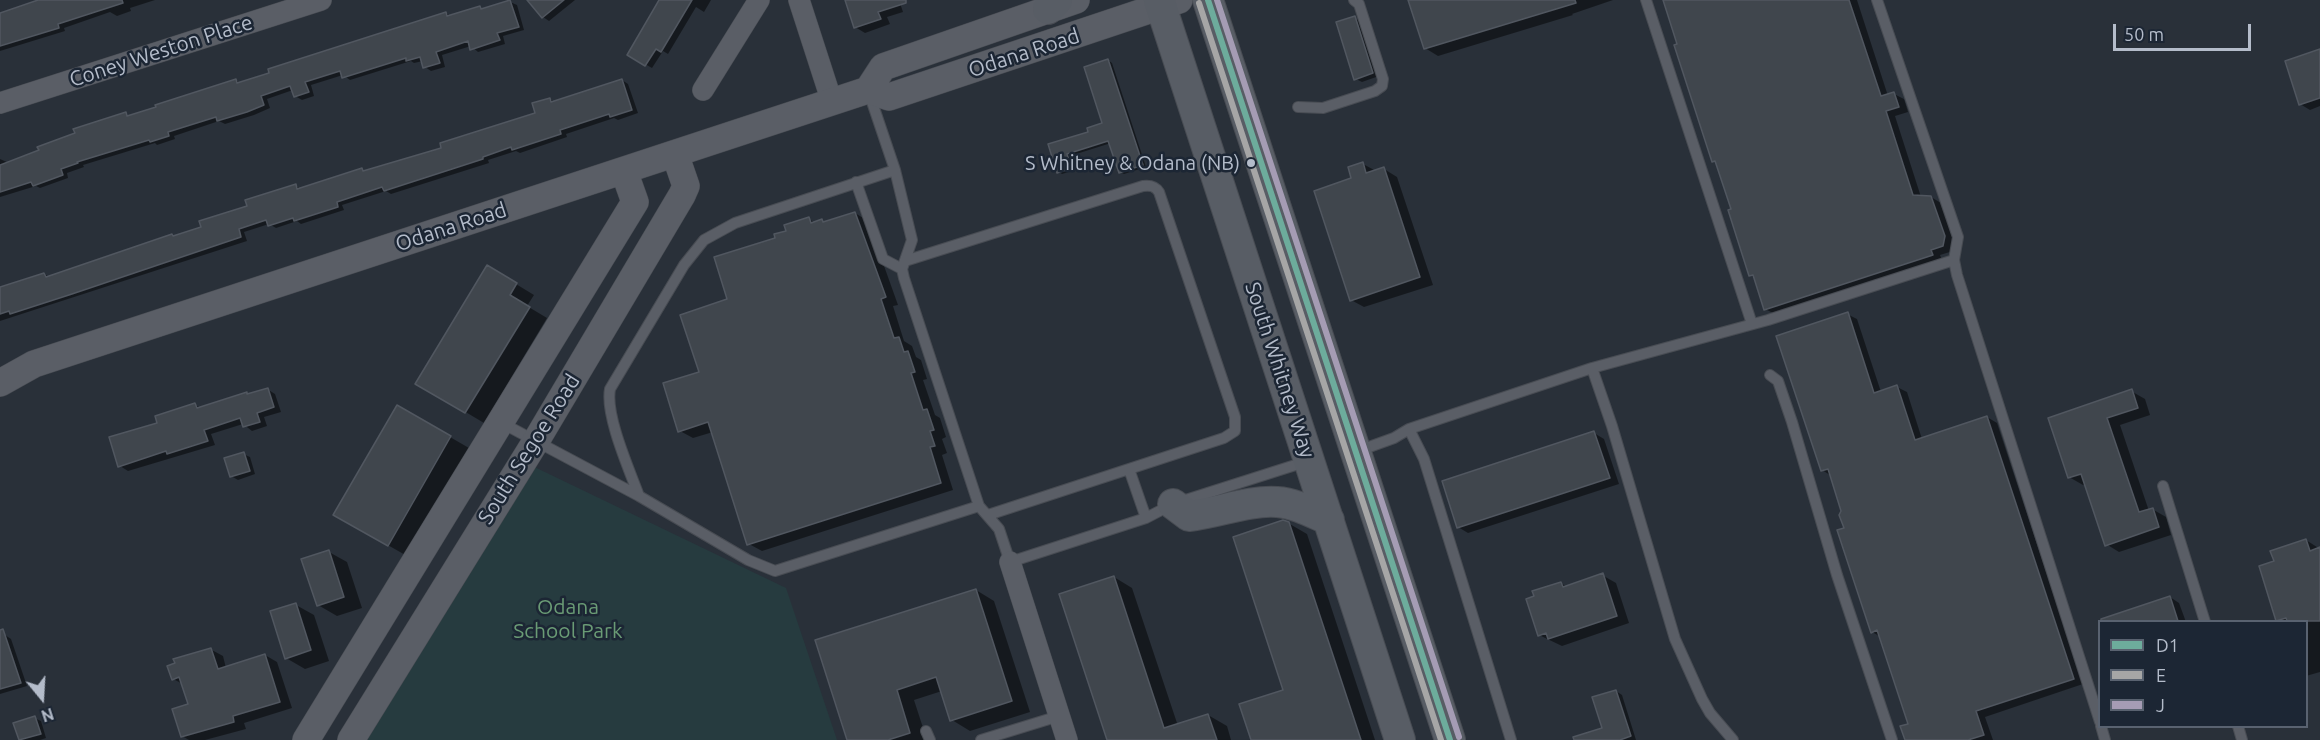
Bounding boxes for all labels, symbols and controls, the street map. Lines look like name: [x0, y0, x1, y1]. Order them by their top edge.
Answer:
street label: Coney Weston Place: [66, 10, 256, 92]
scale bar: [2116, 12, 2254, 50]
street label: Odana Road: [965, 23, 1083, 83]
text: 50 m: [2124, 24, 2164, 44]
place label: S Whitney & Odana (NB): [1025, 151, 1240, 175]
marker: S Whitney & Odana (NB): [1245, 157, 1257, 169]
street label: Odana Road: [392, 197, 510, 257]
street label: South Whitney Way: [1240, 279, 1320, 461]
street label: South Segoe Road: [473, 369, 585, 529]
park label: Odana School Park: [513, 594, 623, 644]
legend: [2098, 620, 2308, 728]
text: D1: [2156, 635, 2179, 655]
text: E: [2156, 665, 2166, 685]
north arrow: [12, 668, 72, 728]
text: J: [2156, 695, 2165, 715]
text: N: [39, 705, 56, 726]

